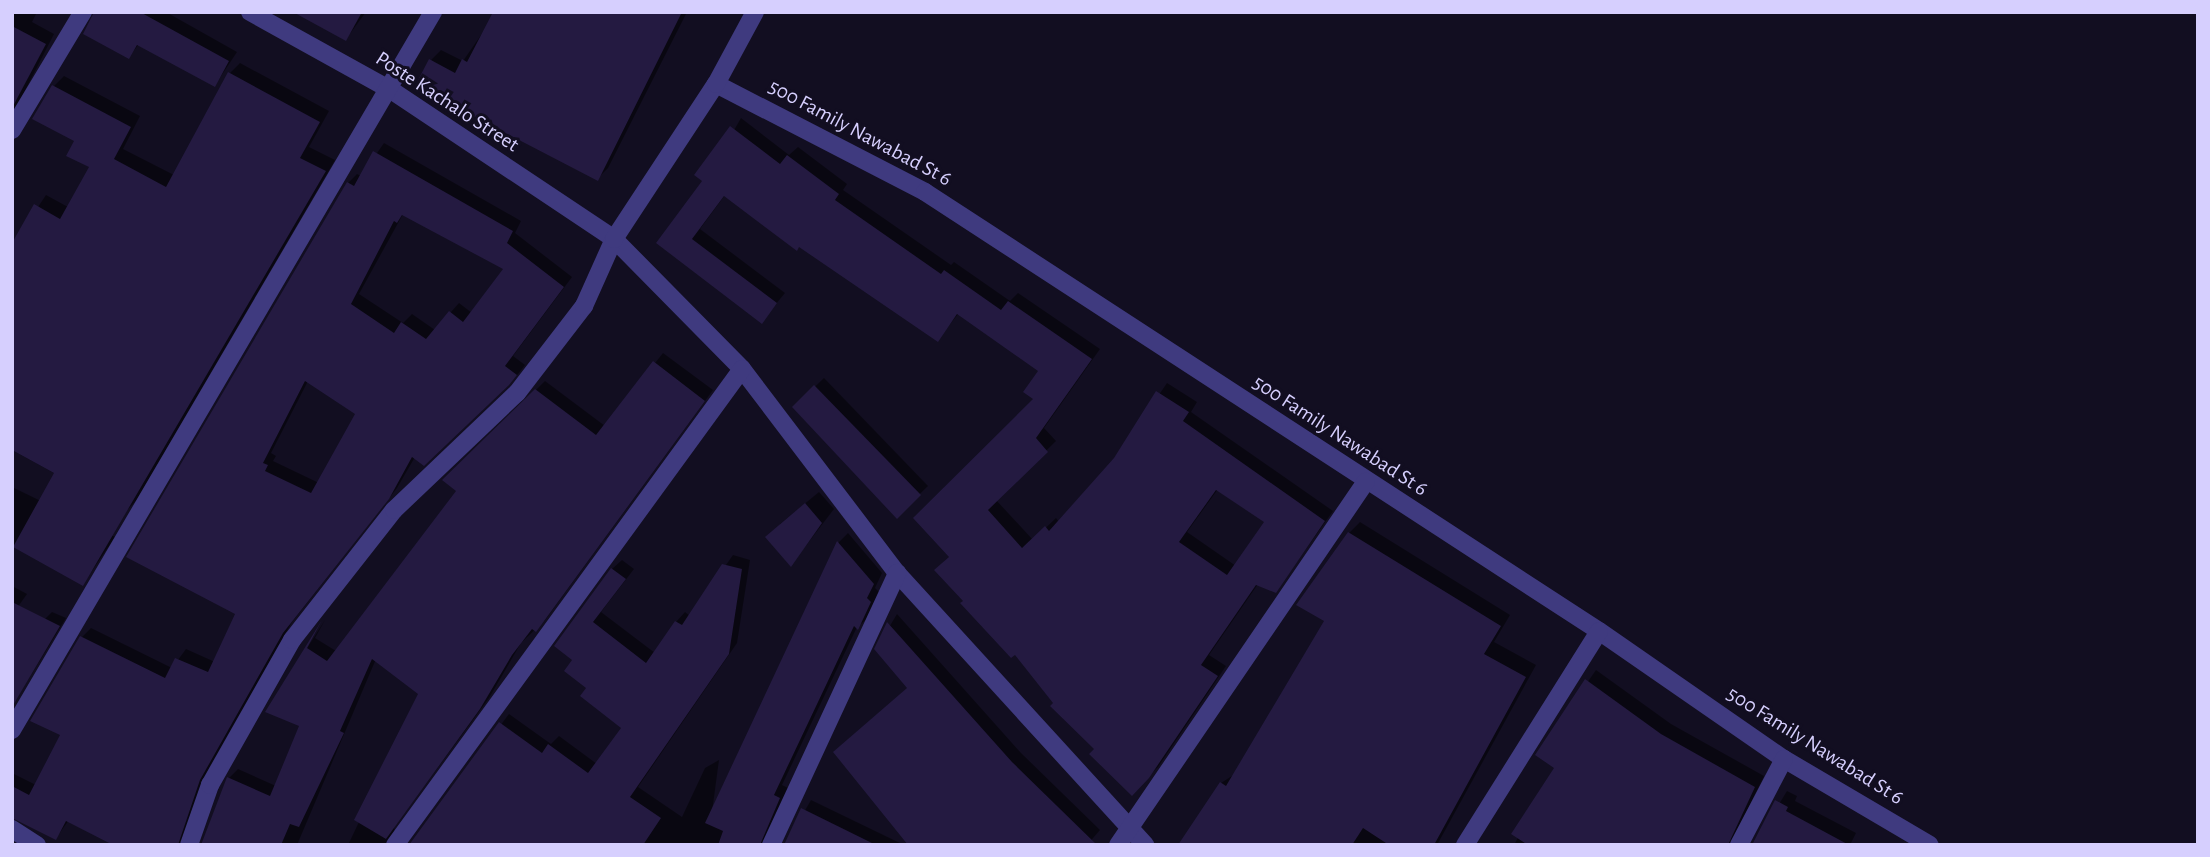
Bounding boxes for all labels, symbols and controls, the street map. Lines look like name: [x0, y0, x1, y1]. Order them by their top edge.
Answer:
street label: Poste Kachalo Street: [371, 46, 523, 158]
street label: 500 Family Nawabad St 6: [764, 74, 956, 192]
street label: 500 Family Nawabad St 6: [1248, 370, 1432, 502]
street label: 500 Family Nawabad St 6: [1722, 681, 1908, 811]

